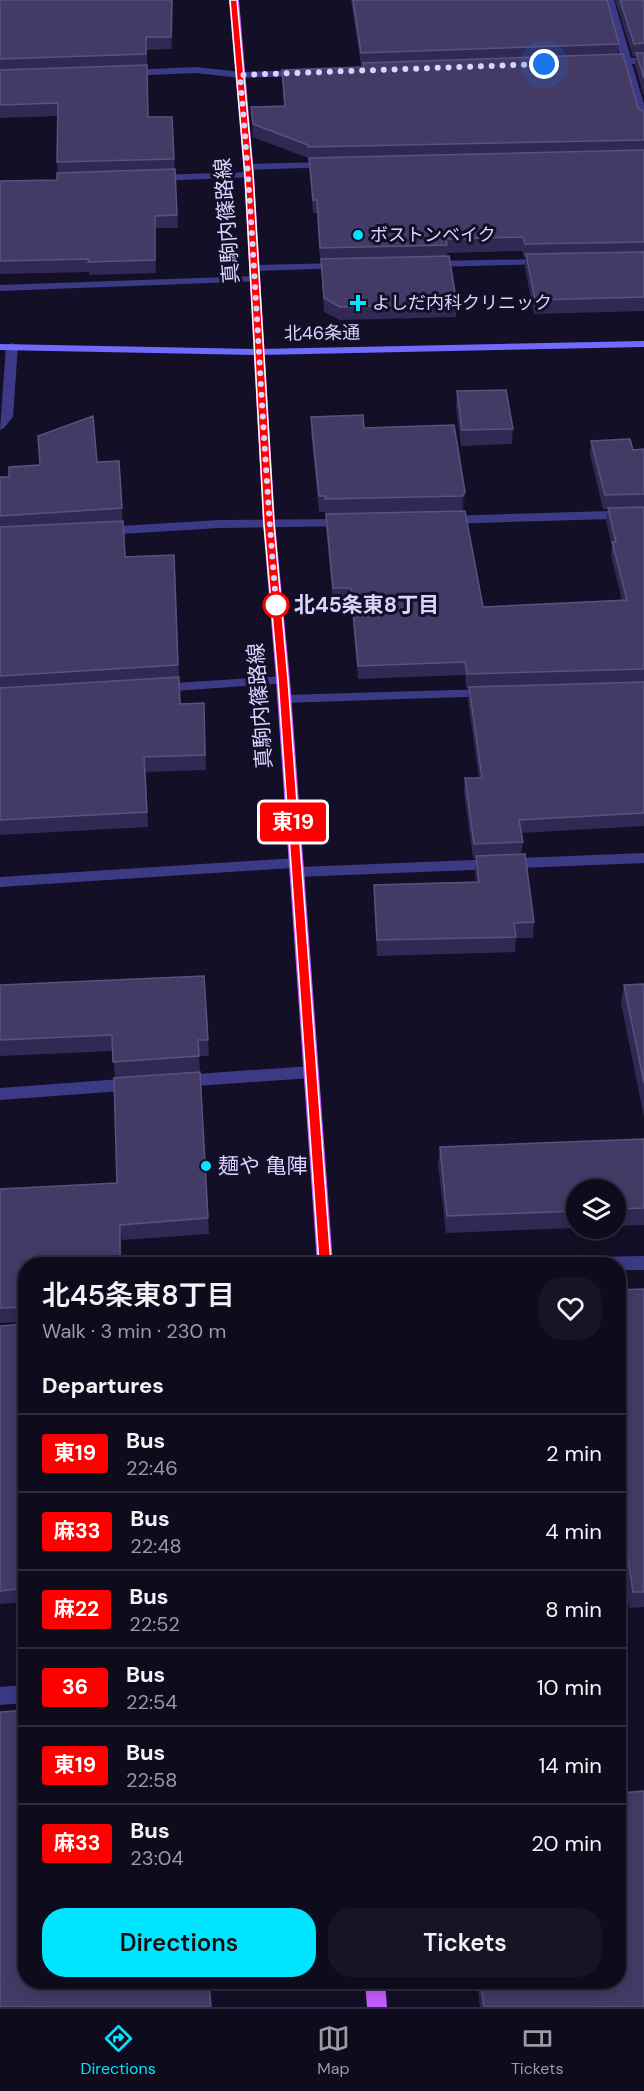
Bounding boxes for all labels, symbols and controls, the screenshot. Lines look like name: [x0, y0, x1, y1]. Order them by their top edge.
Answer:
your location: [529, 49, 559, 79]
street label: 真駒内篠路線: [209, 157, 245, 285]
place label: ボストンベイク: [370, 223, 496, 247]
marker: ボストンベイク: [351, 228, 365, 242]
place label: よしだ内科クリニック: [372, 291, 552, 315]
marker: よしだ内科クリニック: [349, 294, 367, 312]
street label: 北46条通: [284, 320, 360, 346]
place label: 北45条東8丁目: [294, 591, 439, 619]
marker: 北45条東8丁目: [263, 592, 289, 618]
street label: 真駒内篠路線: [242, 642, 278, 770]
line badge: 東19: [258, 802, 328, 842]
text: 東19: [272, 808, 314, 836]
place label: 麺や 亀陣: [218, 1152, 308, 1180]
marker: 麺や 亀陣: [199, 1159, 213, 1173]
map controls: [566, 1179, 626, 1239]
button: layers: [566, 1179, 626, 1239]
text: 北45条東8丁目: [42, 1277, 235, 1314]
button: heart: [539, 1277, 602, 1340]
text: Walk · 3 min · 230 m: [42, 1318, 226, 1344]
text: Departures: [42, 1371, 164, 1400]
text: Bus: [126, 1426, 165, 1455]
text: 東19: [54, 1439, 96, 1467]
text: 2 min: [546, 1439, 602, 1468]
text: 22:46: [126, 1455, 178, 1481]
text: Bus: [130, 1504, 170, 1533]
text: 麻33: [54, 1517, 100, 1545]
text: 4 min: [545, 1517, 602, 1546]
text: 22:48: [130, 1533, 182, 1559]
text: Bus: [129, 1582, 169, 1611]
text: 麻22: [54, 1595, 99, 1623]
text: 8 min: [545, 1595, 602, 1624]
text: 22:52: [129, 1611, 180, 1637]
text: Bus: [126, 1660, 165, 1689]
text: 36: [62, 1673, 88, 1701]
text: 10 min: [537, 1673, 602, 1702]
text: 22:54: [126, 1689, 177, 1715]
text: Bus: [126, 1738, 165, 1767]
text: 東19: [54, 1751, 96, 1779]
text: 14 min: [538, 1751, 602, 1780]
text: 22:58: [126, 1767, 177, 1793]
text: Bus: [130, 1816, 170, 1845]
text: 麻33: [54, 1829, 100, 1857]
text: 20 min: [531, 1829, 602, 1858]
text: 23:04: [130, 1845, 184, 1871]
button: Directions: [42, 1908, 316, 1977]
button: Tickets: [328, 1908, 602, 1977]
tab: Directions: [81, 2022, 156, 2079]
tab: Map: [317, 2022, 350, 2079]
tab: Tickets: [511, 2022, 563, 2079]

